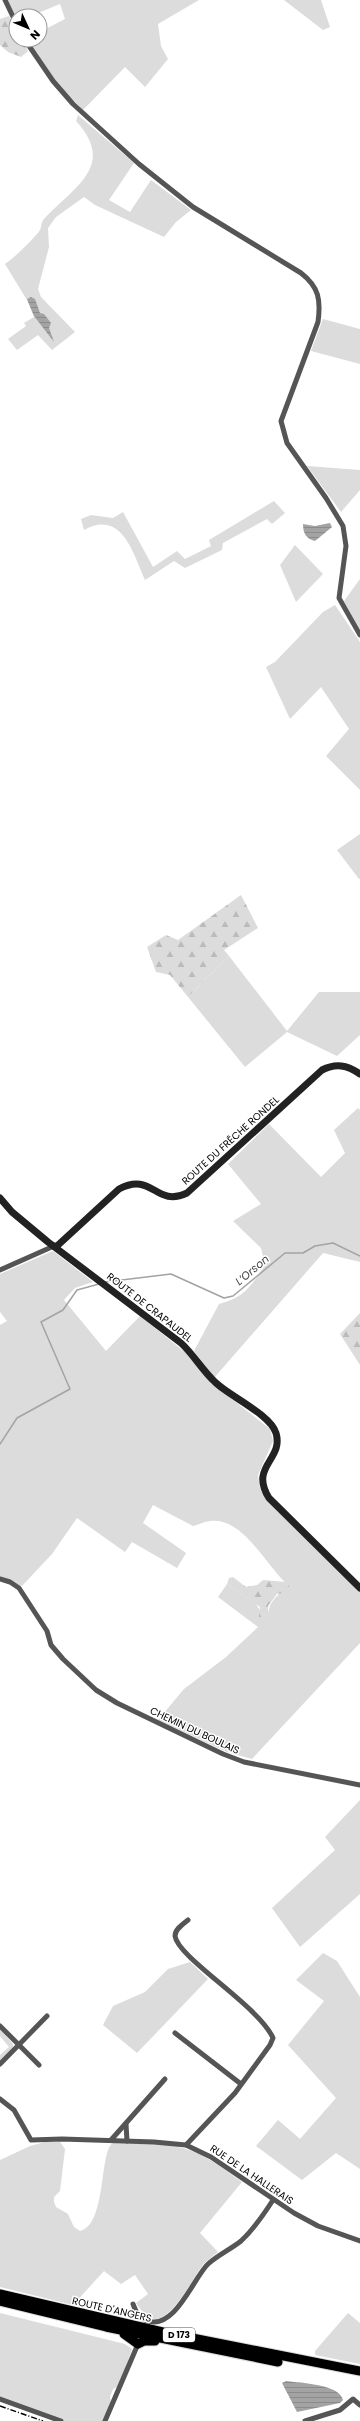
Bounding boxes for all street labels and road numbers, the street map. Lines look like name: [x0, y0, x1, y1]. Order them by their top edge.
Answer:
street label: ROUTE DU FRÊCHE RONDEL: [178, 1092, 283, 1188]
street label: ROUTE DE CRAPAUDEL: [104, 1269, 196, 1346]
street label: CHEMIN DU BOULAIS: [148, 1703, 242, 1758]
street label: RUE DE LA HALLERAIS: [207, 2141, 297, 2208]
street label: ROUTE D'ANGERS: [71, 2293, 153, 2326]
road number: D 173: [163, 2328, 195, 2342]

